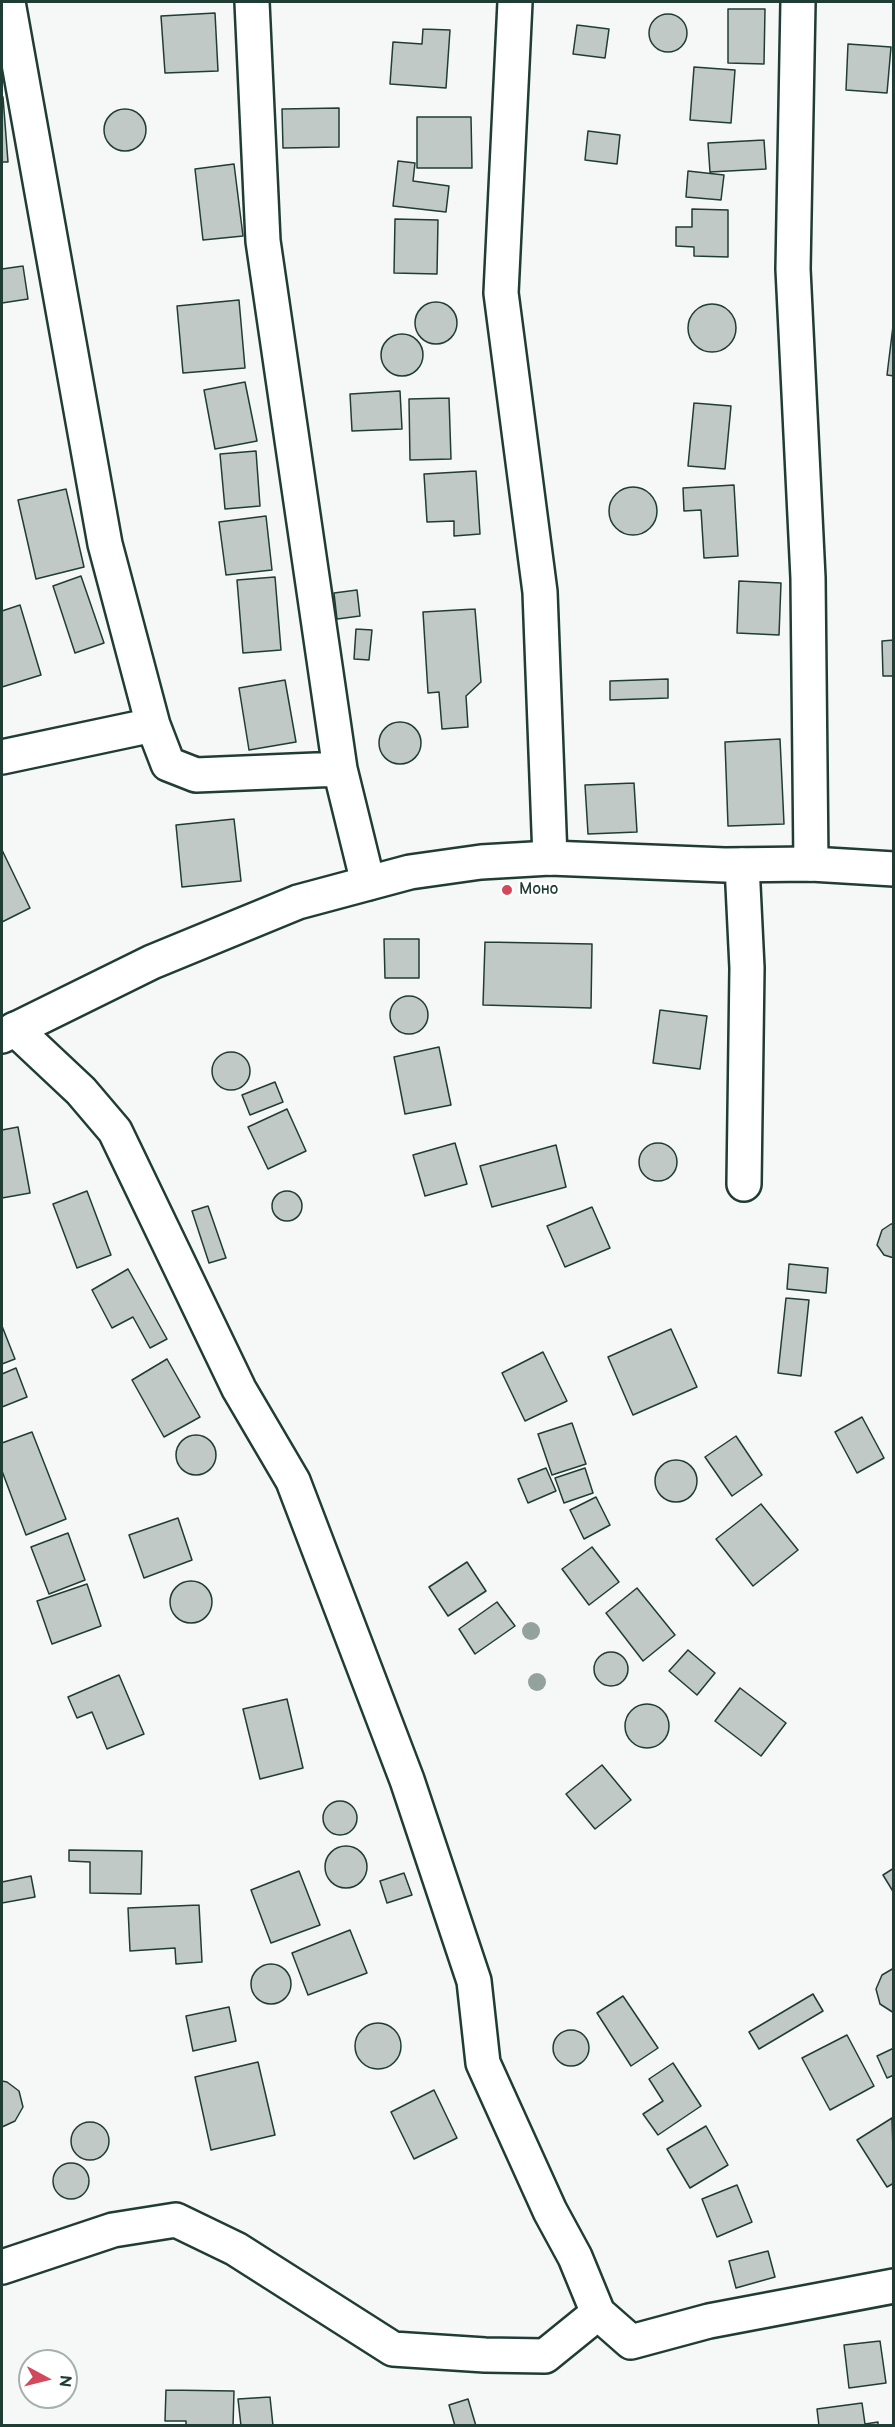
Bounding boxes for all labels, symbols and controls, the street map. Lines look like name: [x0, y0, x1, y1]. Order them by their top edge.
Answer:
place label: Моно: [519, 880, 558, 900]
marker: Моно: [500, 883, 514, 897]
north arrow: [18, 2349, 78, 2409]
text: N: [54, 2374, 75, 2388]

